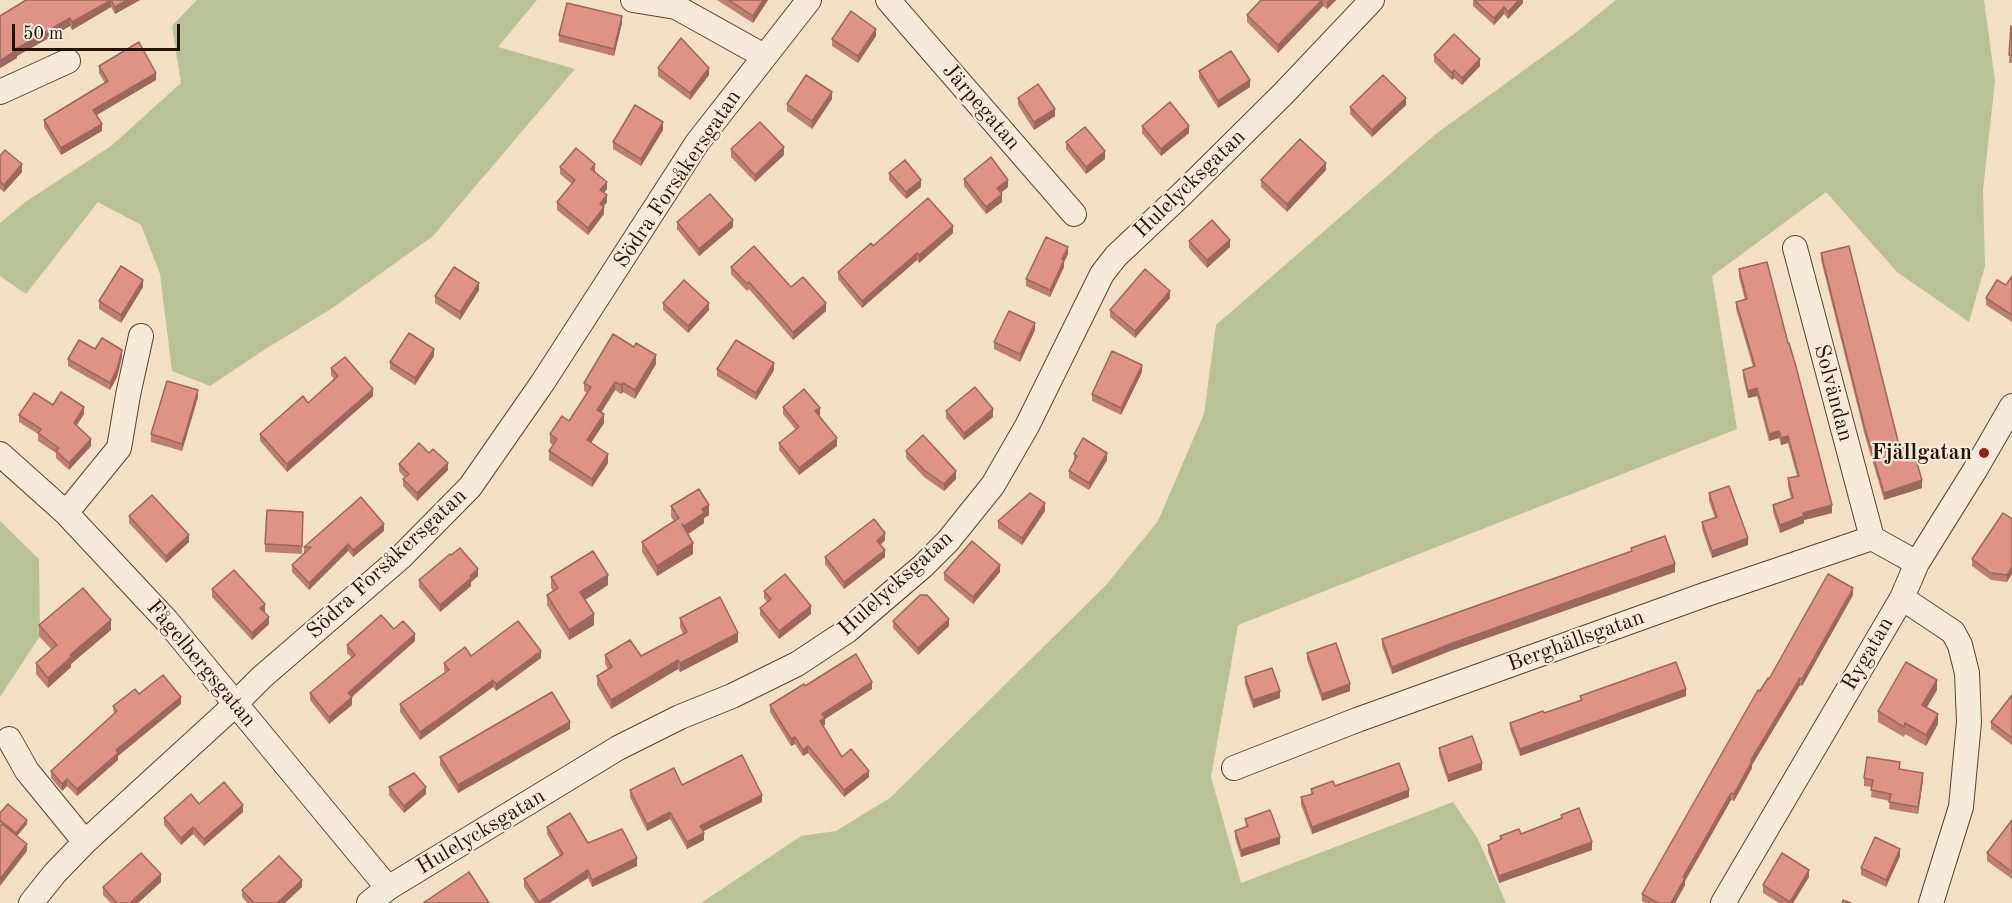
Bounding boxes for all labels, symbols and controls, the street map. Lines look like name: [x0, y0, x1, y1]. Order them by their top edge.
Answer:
scale bar: [15, 12, 183, 50]
text: 50 m: [23, 25, 63, 43]
street label: Järpegatan: [936, 58, 1026, 156]
street label: Södra Forsåkersgatan: [609, 85, 747, 273]
street label: Hulelycksgatan: [1129, 124, 1251, 244]
street label: Solvändan: [1807, 342, 1859, 444]
place label: Fjällgatan: [1871, 440, 1972, 466]
marker: Fjällgatan: [1977, 446, 1991, 460]
street label: Södra Forsåkersgatan: [302, 483, 472, 645]
street label: Hulelycksgatan: [833, 526, 959, 642]
street label: Fågelbergsgatan: [140, 595, 262, 733]
street label: Berghällsgatan: [1504, 604, 1648, 678]
street label: Rygatan: [1836, 612, 1900, 696]
street label: Hulelycksgatan: [412, 783, 550, 881]

